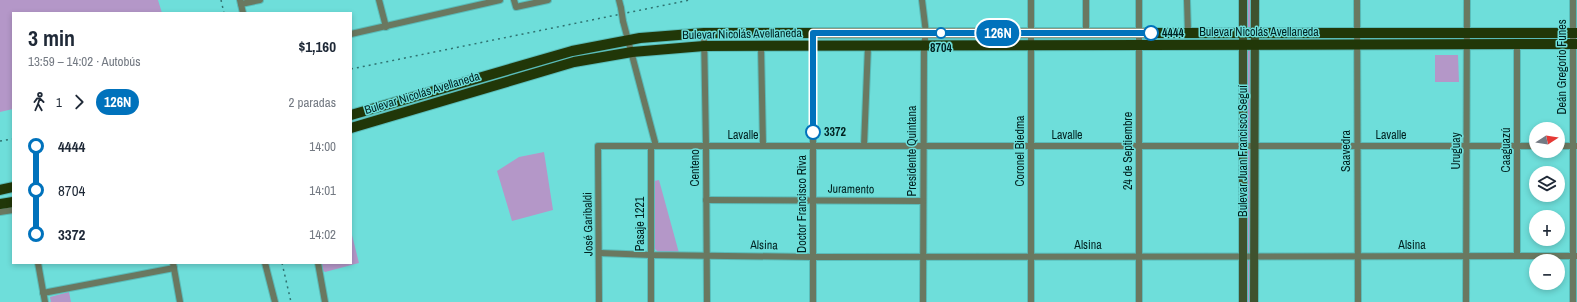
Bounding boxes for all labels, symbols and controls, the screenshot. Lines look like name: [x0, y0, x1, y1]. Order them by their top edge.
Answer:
street label: Deán Gregorio Funes: [1554, 19, 1570, 115]
line badge: 126N: [970, 20, 1026, 46]
text: 3 min: [28, 23, 75, 53]
text: 126N: [984, 24, 1012, 42]
street label: Bulevar Nicolás Avellaneda: [1199, 24, 1319, 40]
street label: Bulevar Nicolás Avellaneda: [682, 25, 802, 43]
marker: 4444: [1143, 25, 1159, 41]
place label: 4444: [1162, 25, 1184, 41]
marker: 8704: [935, 27, 947, 39]
text: $1,160: [298, 36, 336, 57]
place label: 8704: [930, 40, 952, 56]
text: 13:59 – 14:02 · Autobús: [28, 53, 141, 70]
street label: Bulevar Nicolás Avellaneda: [362, 68, 482, 118]
street label: Bulevar Juan Francisco Seguí: [1235, 85, 1251, 217]
icon: walk: [28, 91, 50, 113]
icon: forward: [68, 91, 90, 113]
text: 126N: [104, 93, 131, 111]
text: 1: [56, 94, 62, 111]
text: 2 paradas: [289, 94, 336, 111]
street label: Presidente Quintana: [904, 105, 920, 196]
street label: 24 de Septiembre: [1120, 112, 1136, 190]
street label: Coronel Biedma: [1012, 115, 1028, 187]
north arrow: [1529, 122, 1565, 158]
map controls: [1529, 122, 1565, 290]
marker: 3372: [805, 124, 821, 140]
place label: 3372: [824, 124, 846, 140]
street label: Lavalle: [727, 127, 759, 143]
street label: Lavalle: [1051, 127, 1083, 143]
street label: Lavalle: [1375, 127, 1407, 143]
street label: Caaguazú: [1498, 128, 1514, 172]
street label: Saavedra: [1338, 129, 1354, 172]
street label: Uruguay: [1448, 132, 1464, 170]
text: 4444: [58, 136, 85, 157]
text: 14:00: [309, 138, 336, 155]
street label: Centeno: [687, 149, 703, 187]
street label: Doctor Francisco Riva: [794, 155, 810, 253]
button: layers: [1529, 166, 1565, 202]
text: 8704: [58, 180, 85, 201]
street label: Juramento: [828, 181, 874, 197]
text: 14:01: [309, 182, 336, 199]
street label: José Garibaldi: [579, 192, 597, 256]
street label: Pasaje 1221: [632, 196, 648, 251]
button: +: [1529, 210, 1565, 246]
text: 3372: [58, 224, 85, 245]
text: 14:02: [309, 226, 336, 243]
street label: Alsina: [749, 237, 778, 253]
street label: Alsina: [1073, 237, 1102, 253]
street label: Alsina: [1397, 237, 1426, 253]
button: −: [1529, 254, 1565, 290]

